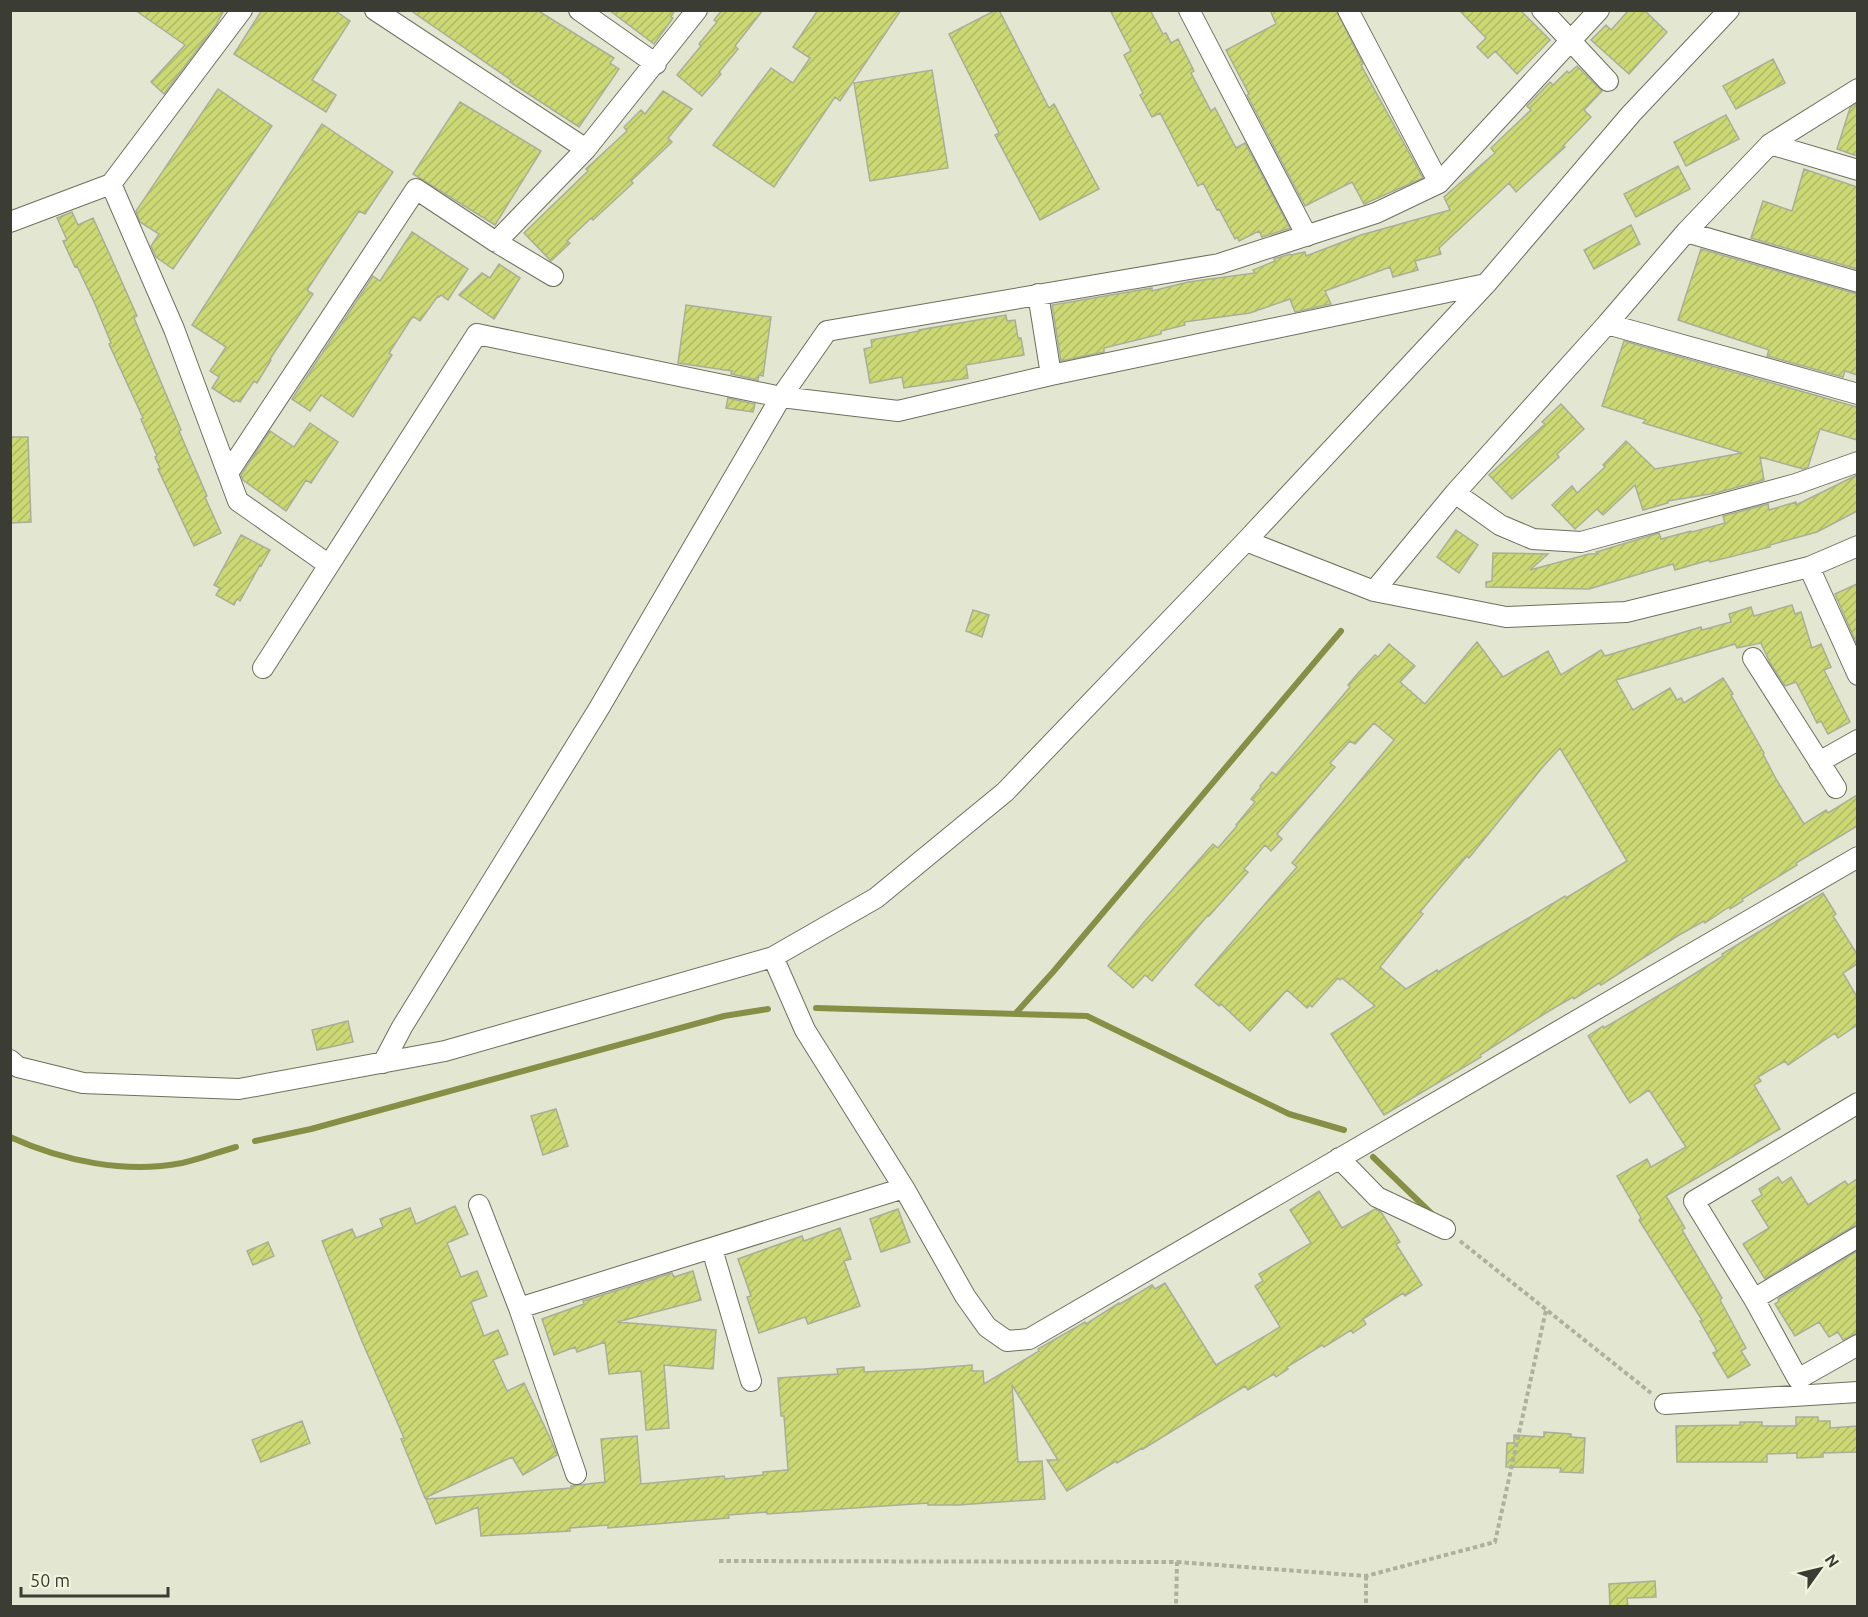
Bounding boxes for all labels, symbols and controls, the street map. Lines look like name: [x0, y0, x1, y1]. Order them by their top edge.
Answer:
north arrow: [1790, 1539, 1850, 1599]
text: N: [1822, 1551, 1843, 1571]
scale bar: [21, 1560, 168, 1598]
text: 50 m: [30, 1570, 70, 1590]

